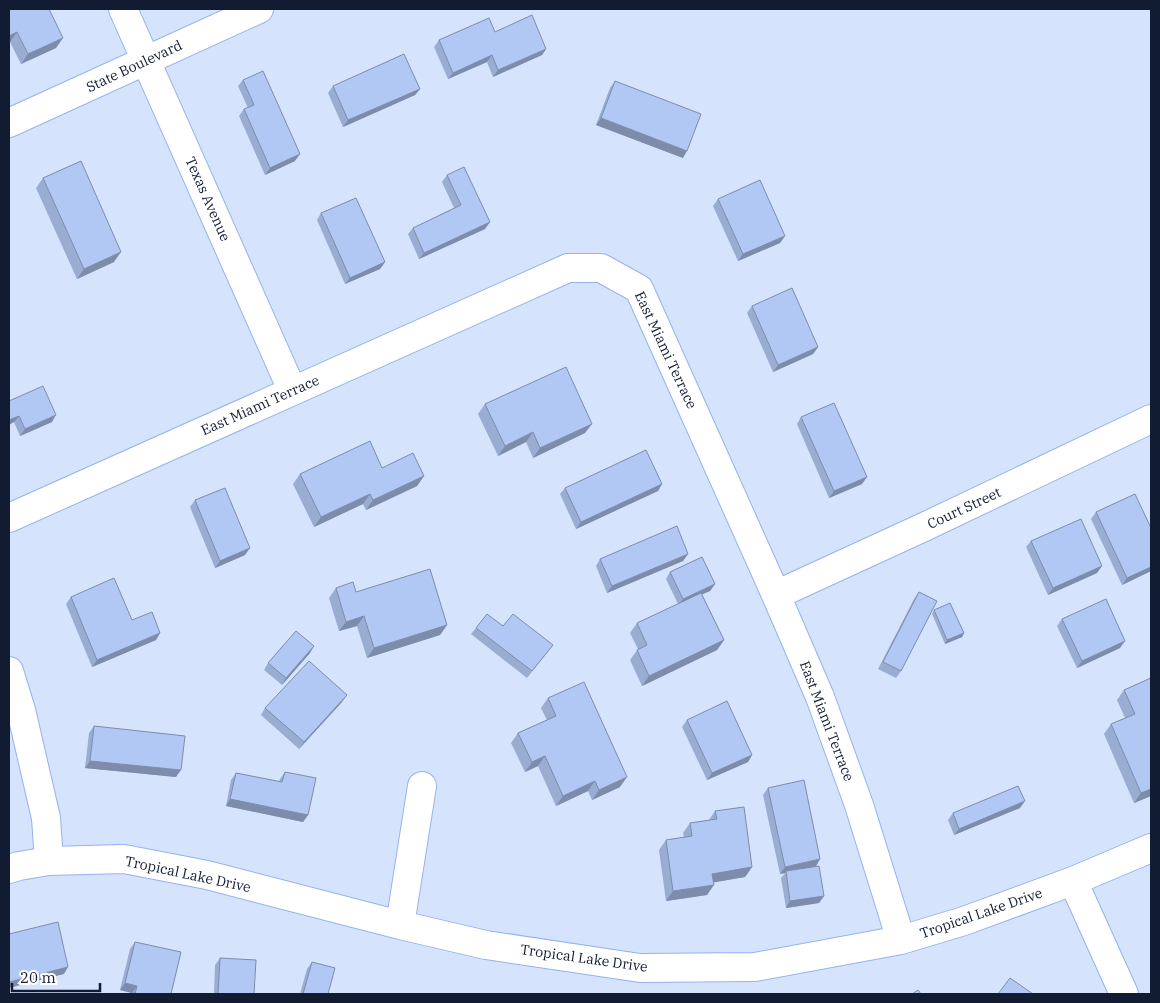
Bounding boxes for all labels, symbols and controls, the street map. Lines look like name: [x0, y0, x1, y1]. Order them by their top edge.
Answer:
street label: State Boulevard: [83, 36, 185, 96]
street label: Texas Avenue: [181, 154, 235, 244]
street label: East Miami Terrace: [631, 288, 701, 412]
street label: East Miami Terrace: [198, 371, 322, 439]
street label: Court Street: [924, 483, 1004, 533]
street label: East Miami Terrace: [796, 658, 858, 784]
street label: Tropical Lake Drive: [123, 852, 253, 896]
street label: Tropical Lake Drive: [917, 884, 1045, 942]
street label: Tropical Lake Drive: [519, 940, 649, 976]
scale bar: [12, 960, 100, 992]
text: 20 m: [20, 968, 56, 987]

